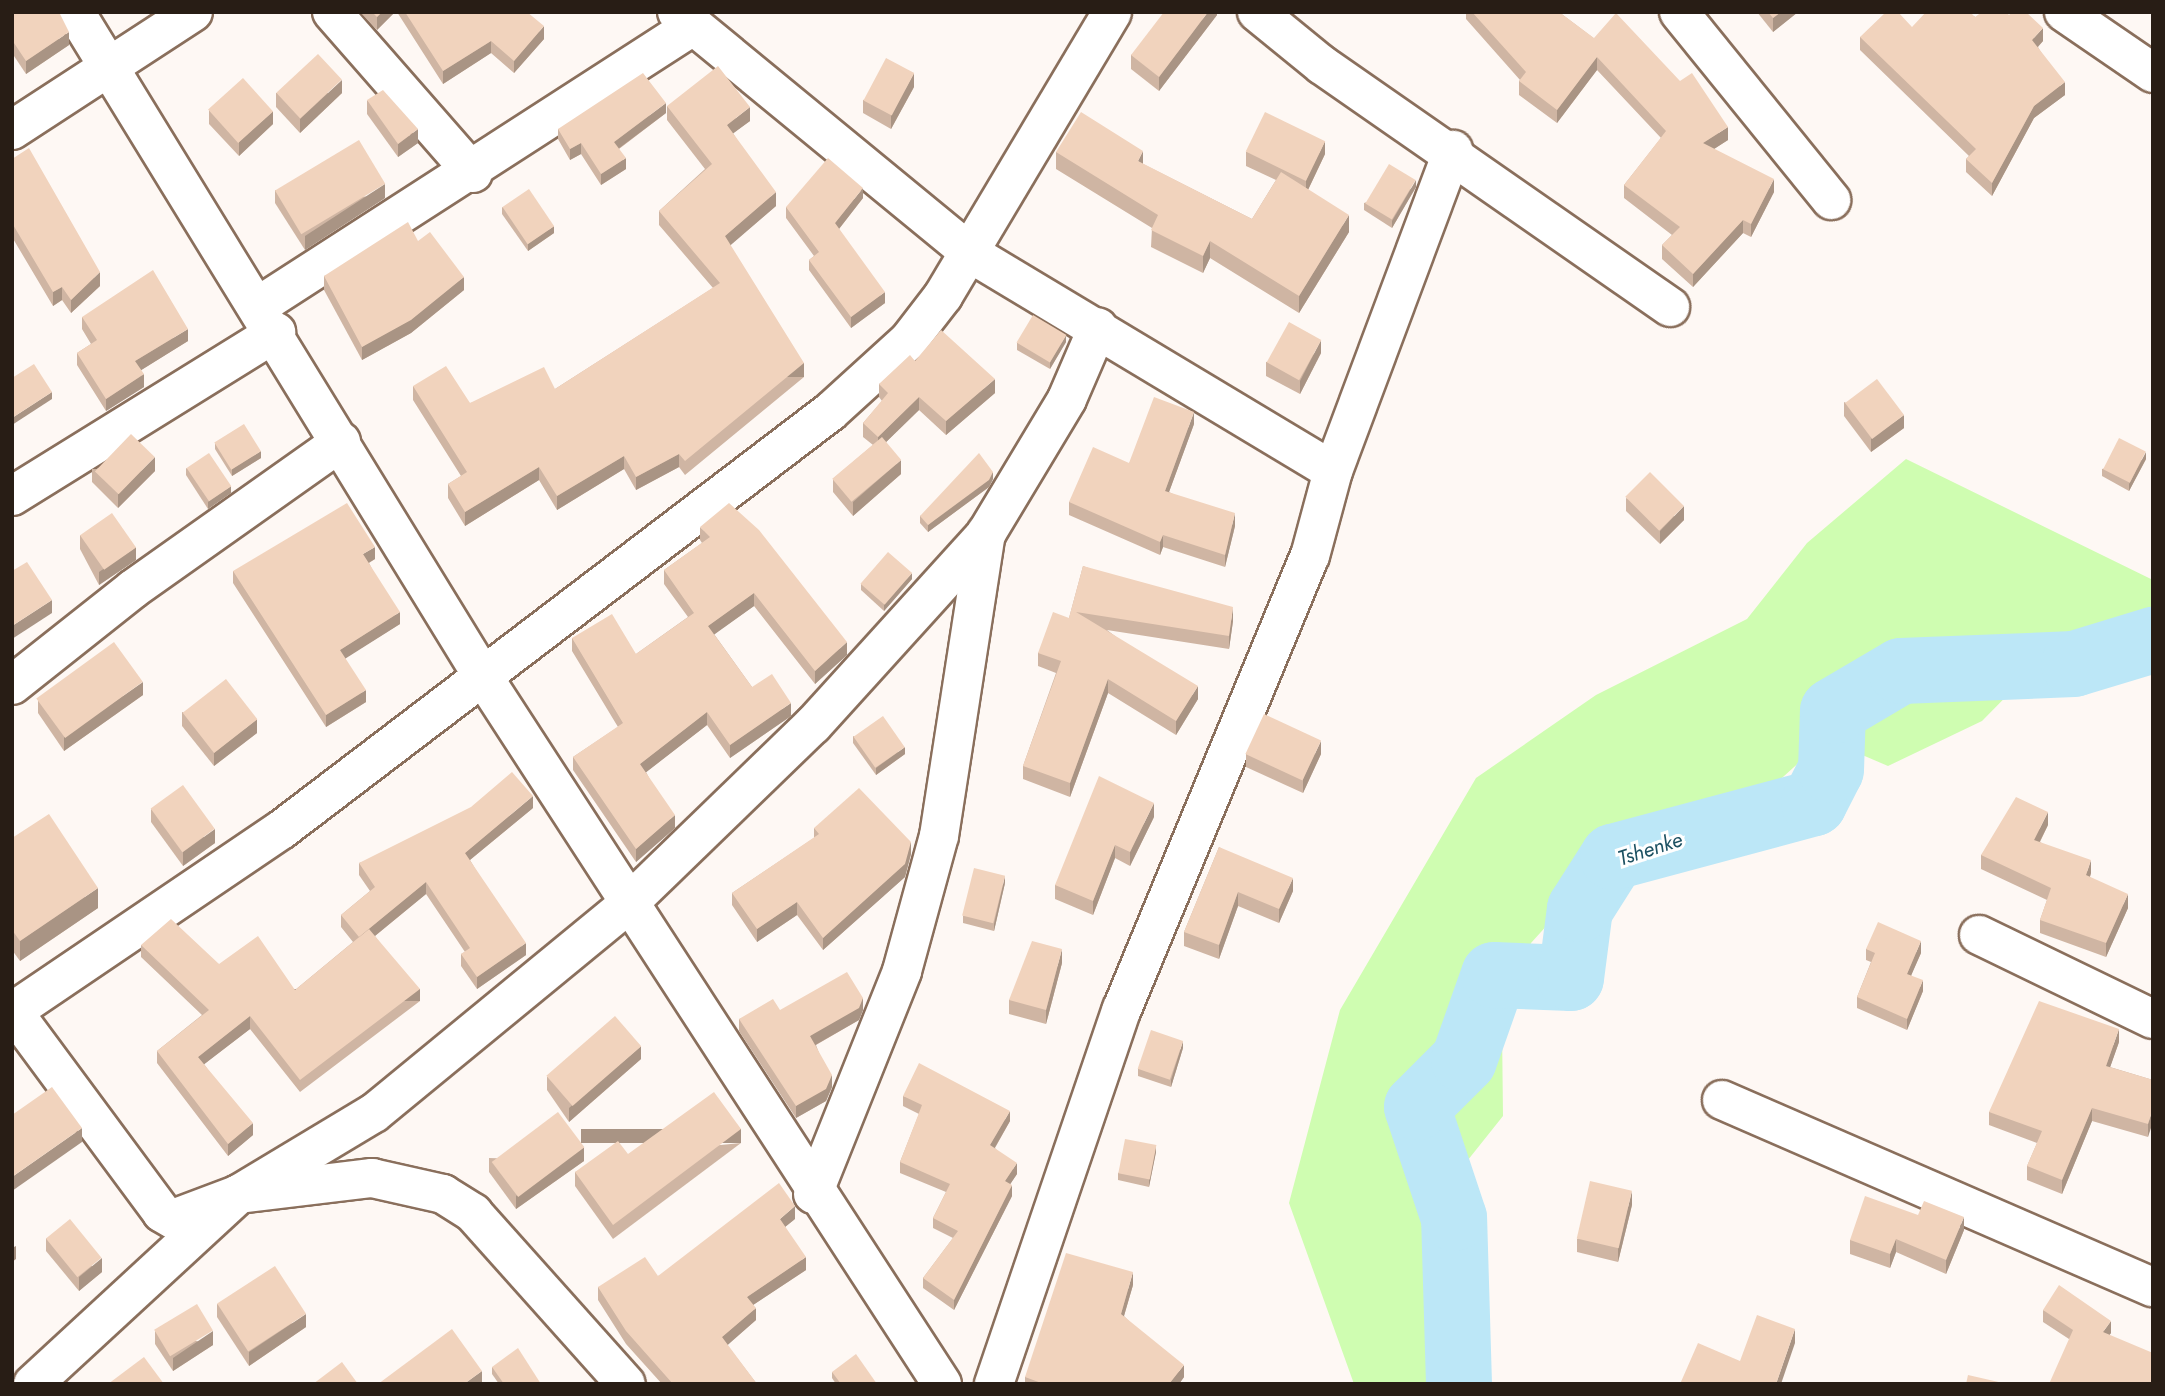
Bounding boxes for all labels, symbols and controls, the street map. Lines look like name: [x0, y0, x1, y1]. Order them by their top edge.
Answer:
water label: Tshenke: [1614, 827, 1686, 871]

